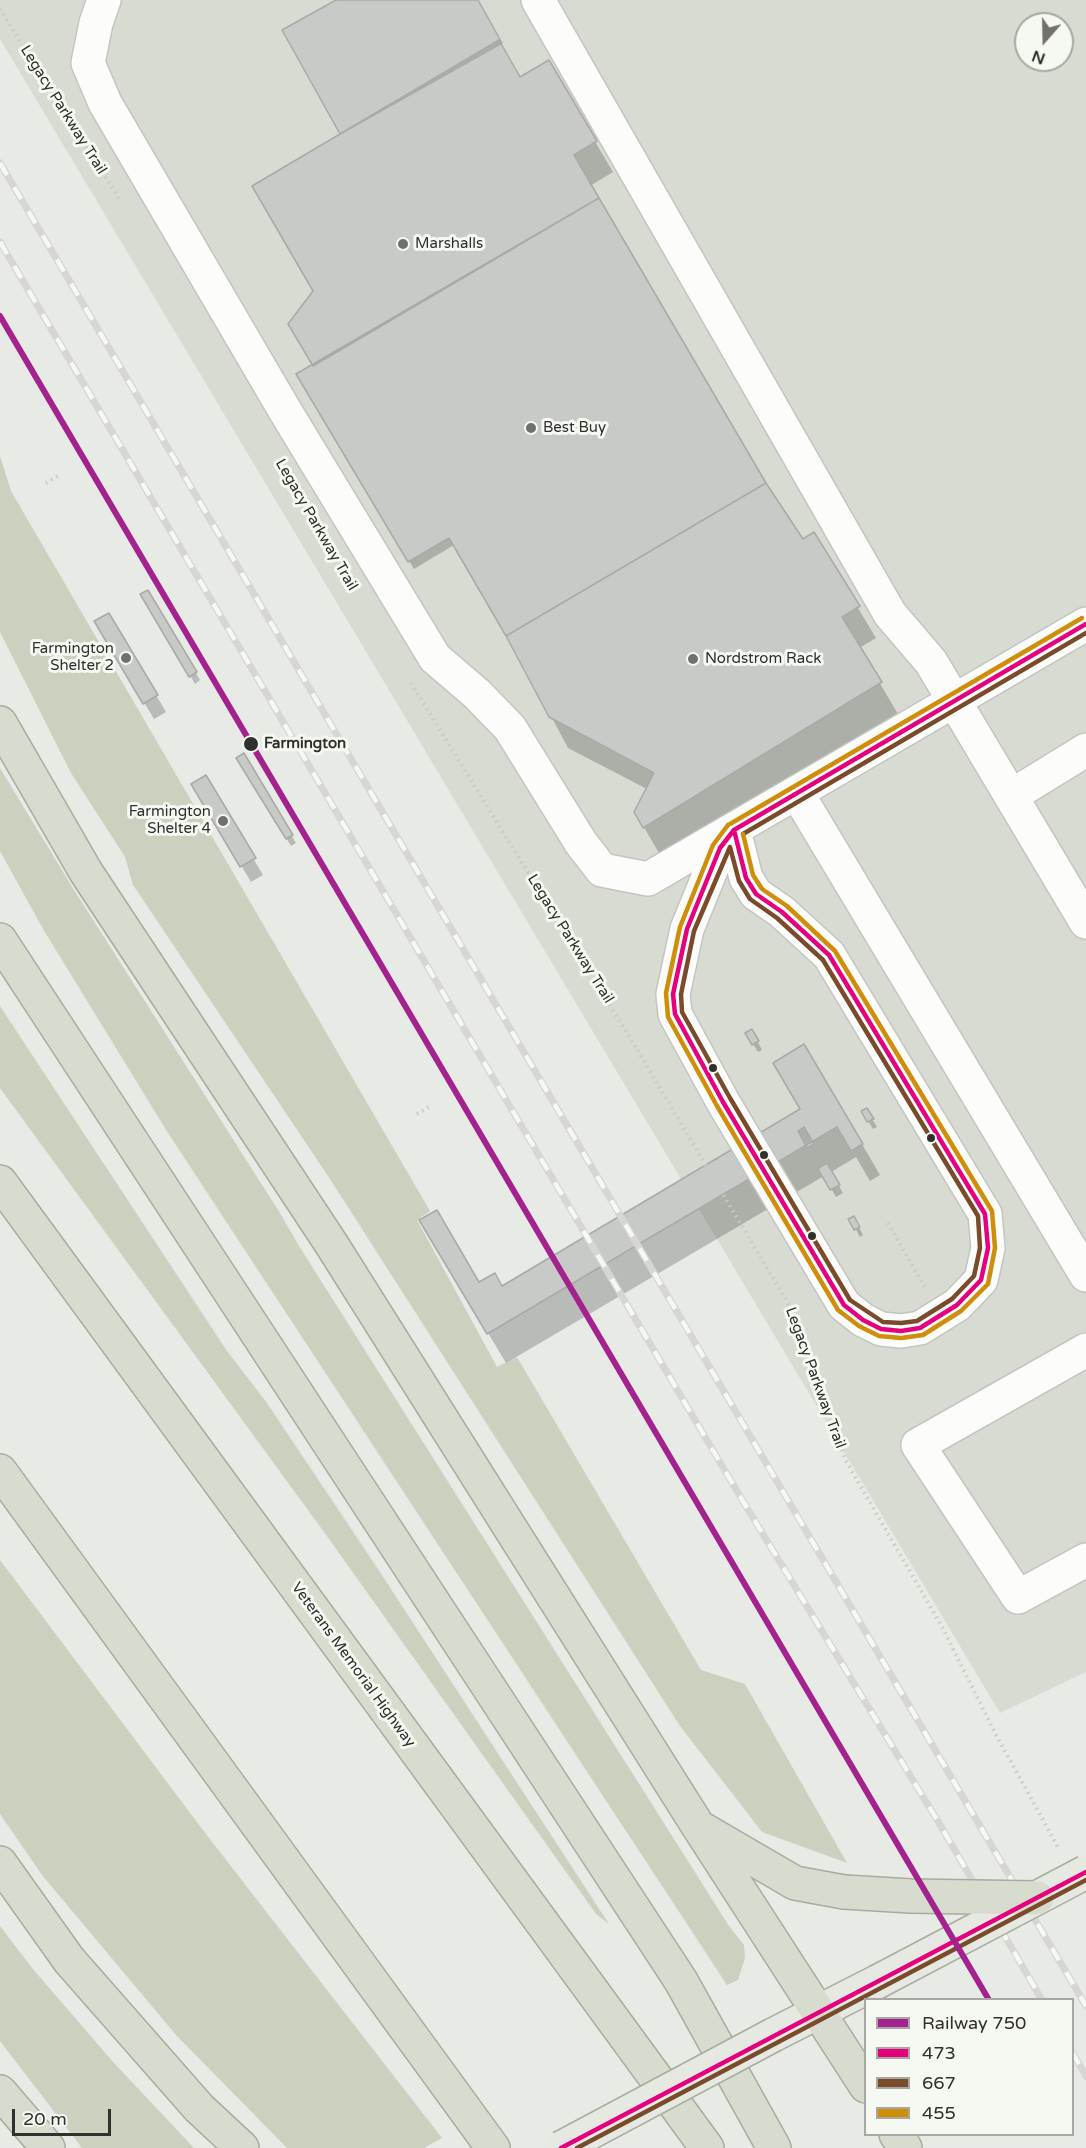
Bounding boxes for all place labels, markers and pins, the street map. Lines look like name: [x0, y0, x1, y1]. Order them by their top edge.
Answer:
place label: Marshalls: [415, 235, 483, 253]
marker: Marshalls: [396, 237, 410, 251]
place label: Best Buy: [543, 419, 606, 437]
marker: Best Buy: [524, 421, 538, 435]
place label: Farmington Shelter 2: [32, 640, 114, 675]
place label: Nordstrom Rack: [705, 650, 821, 668]
marker: Farmington Shelter 2: [119, 651, 133, 665]
marker: Nordstrom Rack: [686, 652, 700, 666]
marker: Farmington: [242, 735, 260, 753]
place label: Farmington: [264, 735, 346, 753]
place label: Farmington Shelter 4: [129, 803, 211, 838]
marker: Farmington Shelter 4: [216, 814, 230, 828]
unlabelled marker: [707, 1062, 719, 1074]
unlabelled marker: [925, 1132, 937, 1144]
unlabelled marker: [758, 1149, 770, 1161]
unlabelled marker: [806, 1230, 818, 1242]

